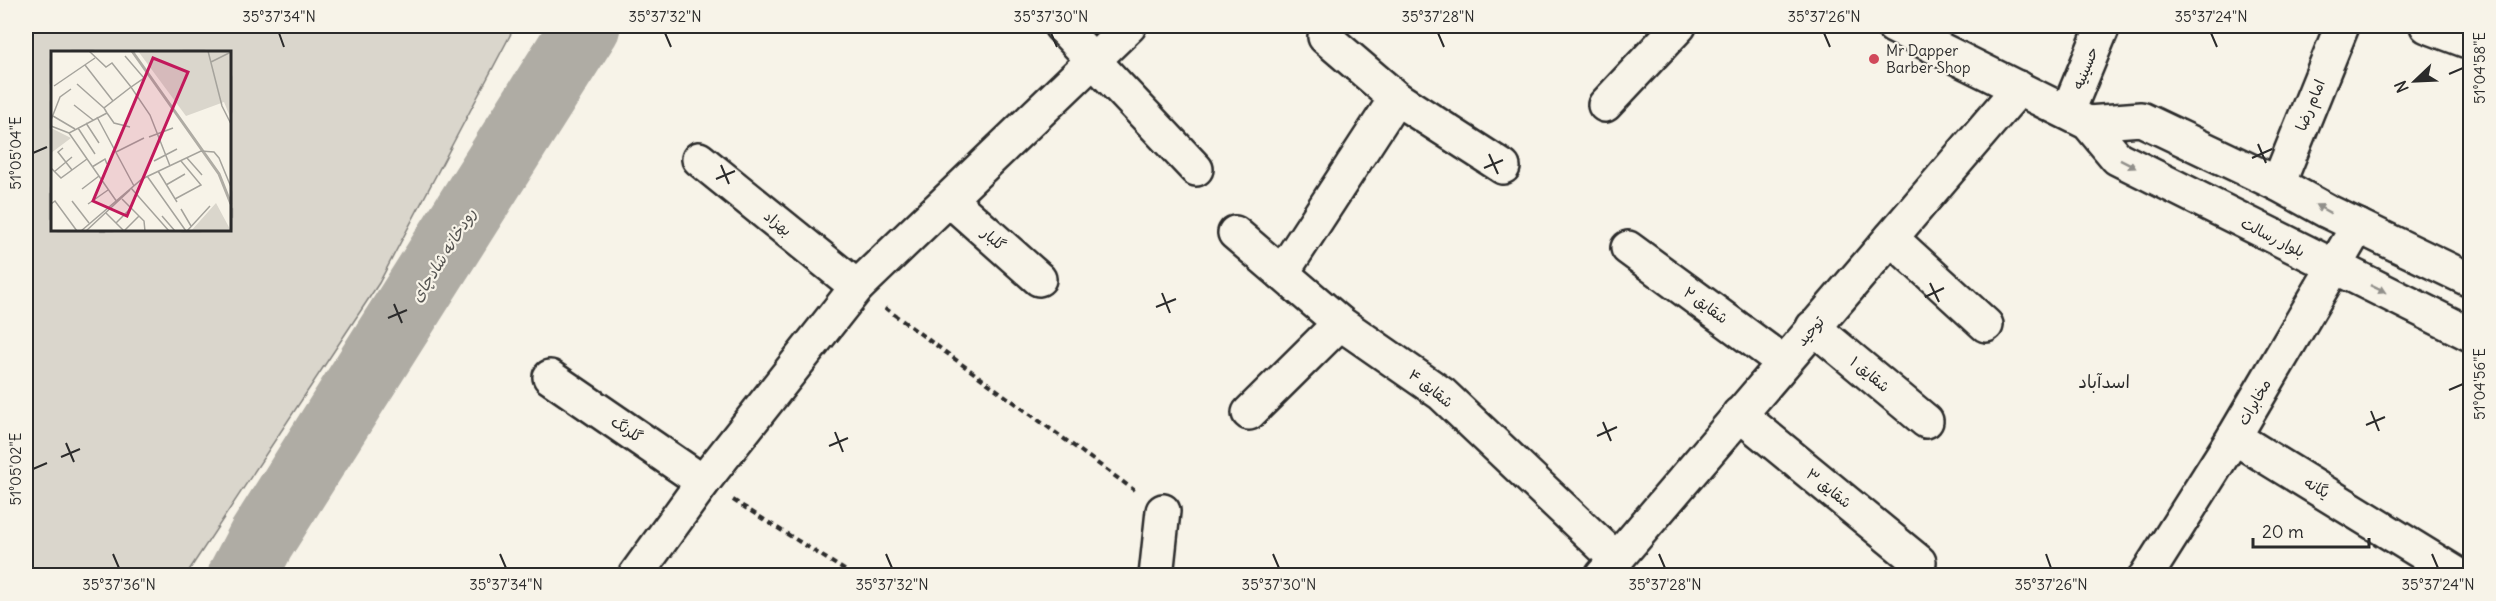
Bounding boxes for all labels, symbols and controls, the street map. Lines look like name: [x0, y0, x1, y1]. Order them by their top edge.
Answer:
text: 35°37'34"N: [242, 7, 316, 26]
text: 35°37'32"N: [628, 7, 702, 26]
text: 35°37'30"N: [1014, 7, 1088, 26]
text: 35°37'28"N: [1401, 7, 1475, 26]
text: 35°37'26"N: [1787, 7, 1861, 26]
text: 35°37'24"N: [2174, 7, 2248, 26]
text: 51°04'58"E: [2470, 32, 2489, 104]
place label: Mr Dapper Barber Shop: [1886, 41, 1971, 77]
street label: حسینیه: [2068, 44, 2102, 92]
inset map: [51, 51, 231, 231]
north arrow: [2385, 51, 2445, 111]
marker: Mr Dapper Barber Shop: [1867, 52, 1881, 66]
street label: امام رضا: [2291, 77, 2331, 134]
text: N: [2390, 78, 2413, 96]
text: 51°05'04"E: [6, 116, 25, 190]
one-way arrow: [2120, 159, 2137, 169]
water label: رودخانه شادچای: [406, 204, 481, 306]
one-way arrow: [2314, 204, 2331, 214]
street label: بهزاد: [760, 206, 796, 240]
street label: بلوار رسالت: [2238, 213, 2308, 261]
street label: گلبار: [977, 223, 1010, 255]
street label: شقایق ۲: [1680, 282, 1732, 328]
one-way arrow: [2369, 284, 2386, 294]
street label: توحید: [1792, 312, 1828, 350]
text: 51°04'56"E: [2470, 348, 2489, 420]
street label: شقایق ۱: [1846, 352, 1894, 396]
street label: شقایق ۴: [1405, 365, 1457, 411]
district label: اسدآباد: [2078, 370, 2130, 393]
street label: مخابرات: [2233, 376, 2275, 428]
street label: گلرنگ: [607, 412, 647, 446]
text: 51°05'02"E: [6, 432, 25, 505]
street label: شقایق ۳: [1802, 464, 1856, 512]
street label: یگانه: [2301, 472, 2333, 502]
scale bar: [2253, 511, 2368, 549]
text: 20 m: [2262, 520, 2304, 543]
text: 35°37'36"N: [82, 575, 156, 594]
text: 35°37'34"N: [469, 575, 543, 594]
text: 35°37'32"N: [855, 575, 929, 594]
text: 35°37'30"N: [1242, 575, 1316, 594]
text: 35°37'28"N: [1628, 575, 1702, 594]
text: 35°37'26"N: [2014, 575, 2088, 594]
text: 35°37'24"N: [2401, 575, 2475, 594]

